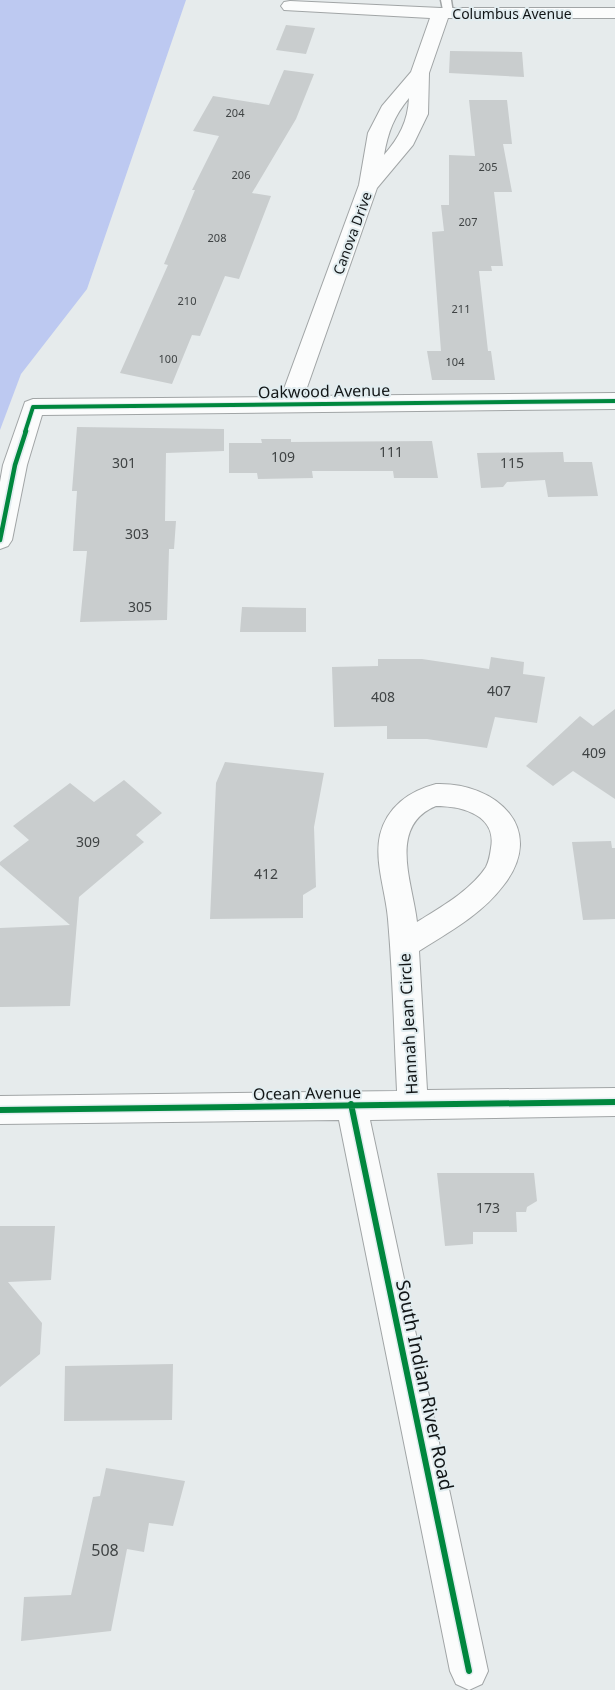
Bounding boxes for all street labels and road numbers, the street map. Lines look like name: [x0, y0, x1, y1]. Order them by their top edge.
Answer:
street label: Columbus Avenue: [452, 4, 572, 23]
street label: Canova Drive: [328, 189, 376, 277]
street label: Oakwood Avenue: [258, 379, 390, 403]
street label: Hannah Jean Circle: [393, 953, 423, 1095]
street label: Ocean Avenue: [253, 1081, 361, 1105]
street label: South Indian River Road: [390, 1277, 460, 1493]

